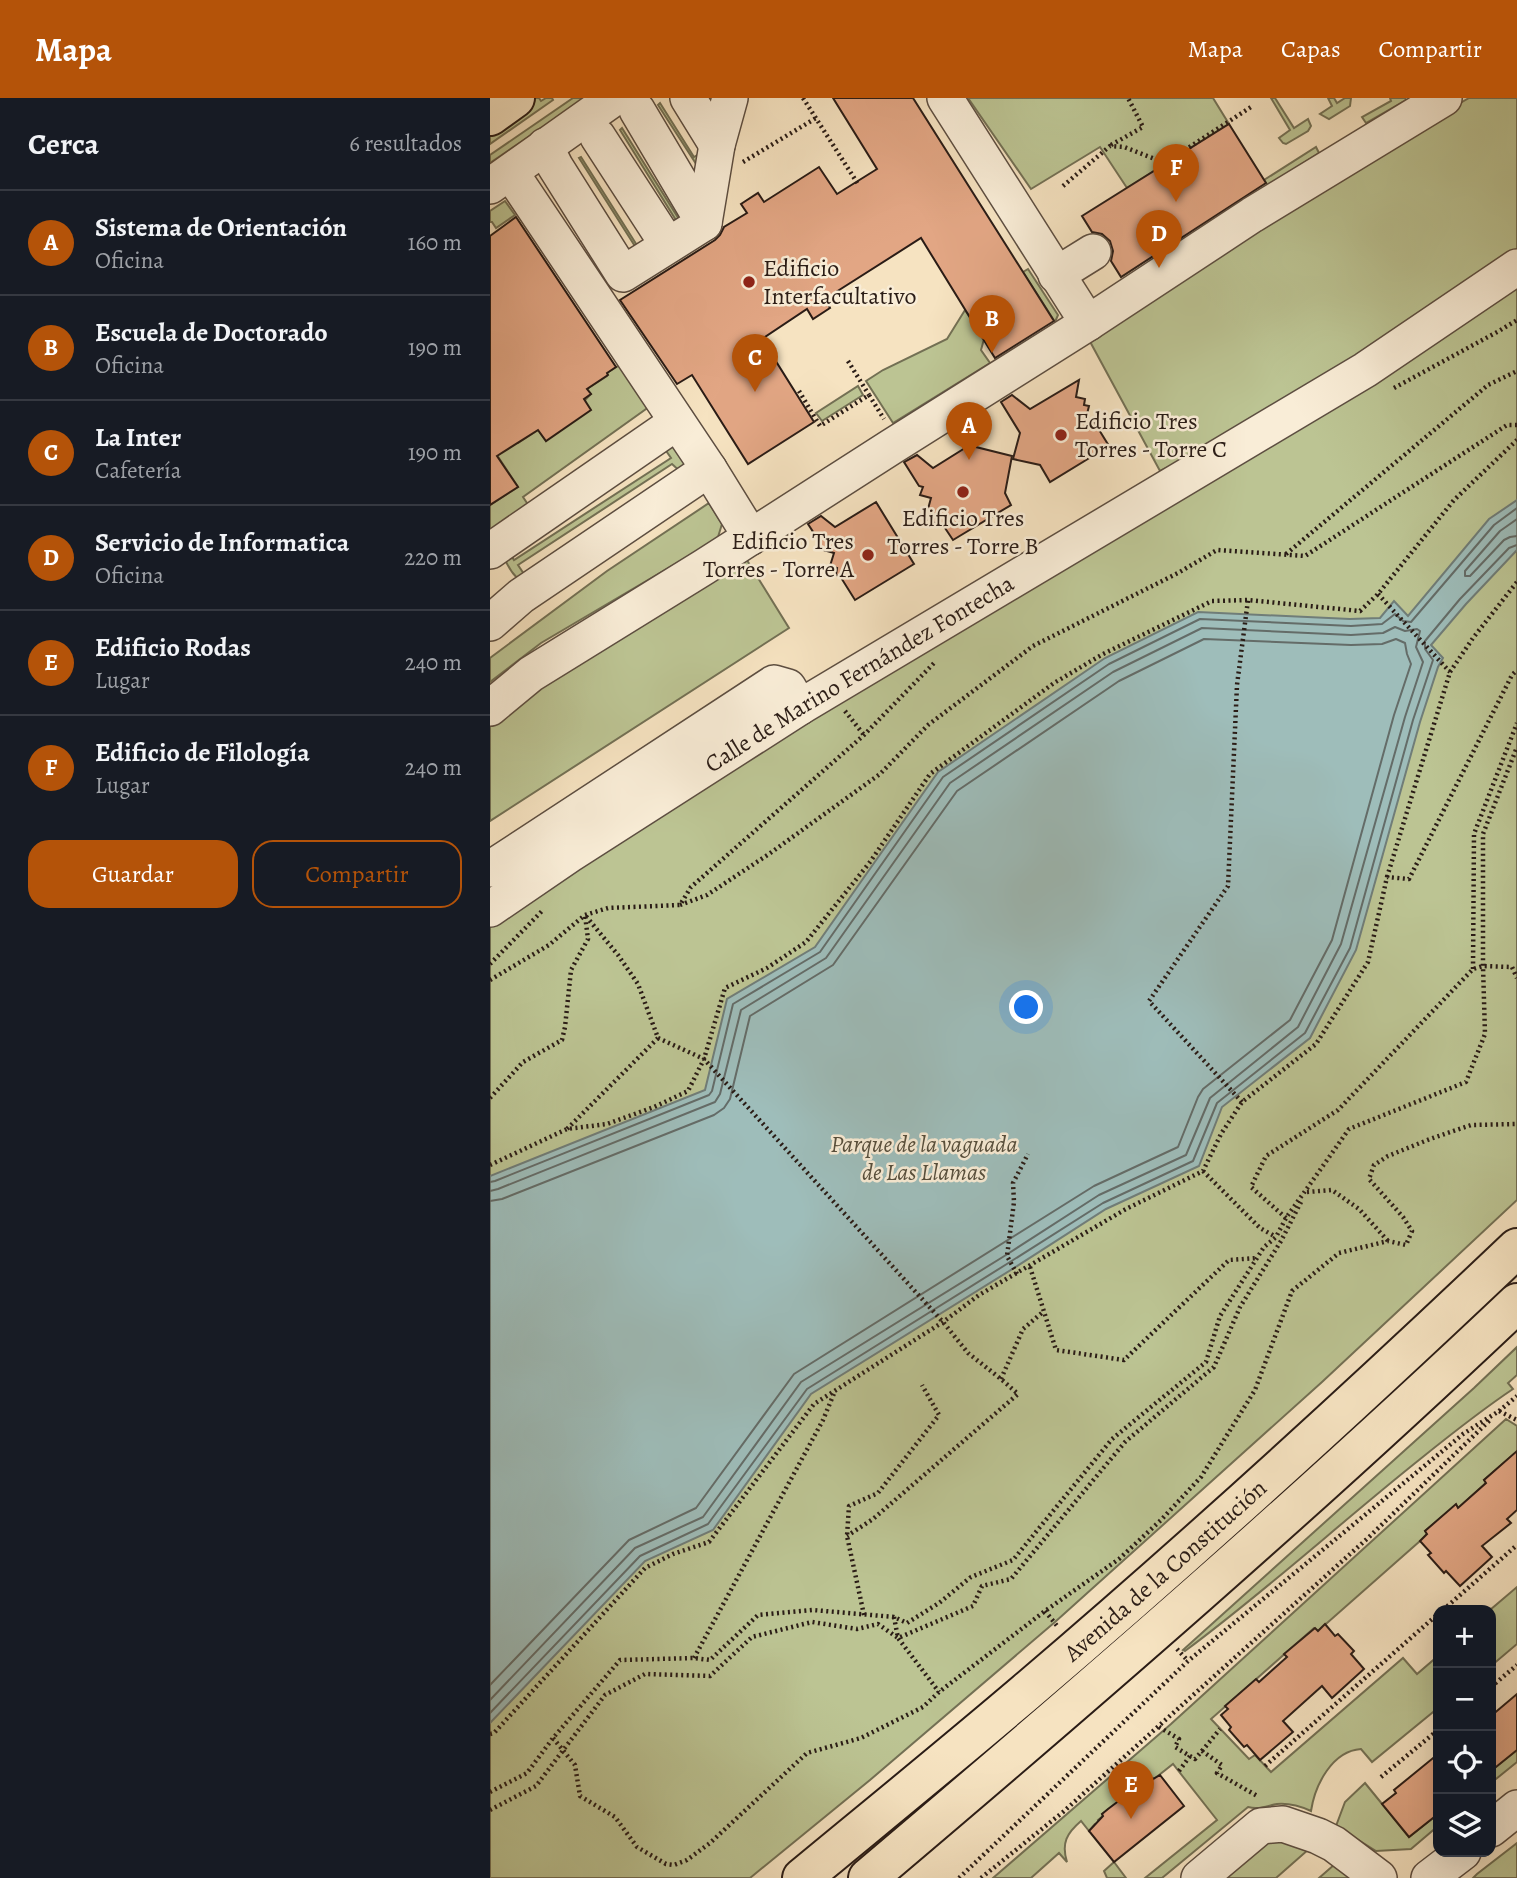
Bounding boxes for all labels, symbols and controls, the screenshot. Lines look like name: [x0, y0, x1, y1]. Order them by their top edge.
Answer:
text: Mapa: [35, 27, 112, 72]
text: Mapa: [1188, 33, 1243, 65]
text: Capas: [1281, 33, 1341, 65]
text: Compartir: [1379, 33, 1482, 65]
text: Cerca: [28, 124, 99, 164]
text: 6 resultados: [349, 128, 462, 159]
pin: F: [1153, 144, 1199, 202]
text: Sistema de Orientación: [95, 210, 347, 245]
pin: D: [1136, 210, 1182, 268]
text: A: [44, 227, 58, 258]
text: 160 m: [408, 227, 462, 258]
text: Oficina: [95, 245, 164, 276]
place label: Edificio Interfacultativo: [763, 252, 916, 312]
marker: Edificio Interfacultativo: [741, 274, 757, 290]
pin: B: [969, 295, 1015, 353]
text: Escuela de Doctorado: [95, 315, 328, 350]
text: B: [44, 332, 58, 363]
text: 190 m: [408, 332, 462, 363]
pin: C: [732, 334, 778, 392]
text: Oficina: [95, 350, 164, 381]
pin: A: [946, 402, 992, 460]
place label: Edificio Tres Torres - Torre C: [1075, 405, 1227, 465]
text: La Inter: [95, 420, 181, 455]
marker: Edificio Tres Torres - Torre C: [1053, 427, 1069, 443]
text: C: [44, 437, 58, 468]
text: 190 m: [408, 437, 462, 468]
text: Cafetería: [95, 455, 182, 486]
marker: Edificio Tres Torres - Torre B: [955, 484, 971, 500]
place label: Edificio Tres Torres - Torre B: [887, 502, 1039, 562]
text: Servicio de Informatica: [95, 525, 349, 560]
place label: Edificio Tres Torres - Torre A: [703, 525, 855, 585]
text: D: [43, 542, 59, 573]
text: 220 m: [404, 542, 462, 573]
marker: Edificio Tres Torres - Torre A: [860, 547, 876, 563]
text: Oficina: [95, 560, 164, 591]
street label: Calle de Marino Fernández Fontecha: [699, 567, 1020, 780]
text: Edificio Rodas: [95, 630, 251, 665]
text: E: [44, 647, 58, 678]
text: 240 m: [405, 647, 462, 678]
text: Lugar: [95, 665, 150, 696]
text: Edificio de Filología: [95, 735, 310, 770]
text: F: [45, 752, 57, 783]
text: 240 m: [405, 752, 462, 783]
text: Lugar: [95, 770, 150, 801]
button: Guardar: [28, 840, 238, 908]
button: Compartir: [252, 840, 462, 908]
your location: [1009, 990, 1043, 1024]
park label: Parque de la vaguada de Las Llamas: [830, 1128, 1018, 1188]
street label: Avenida de la Constitución: [1056, 1472, 1273, 1669]
map controls: [1433, 1605, 1496, 1857]
button: +: [1433, 1605, 1496, 1668]
button: −: [1433, 1668, 1496, 1731]
button: locate: [1433, 1731, 1496, 1794]
pin: E: [1108, 1761, 1154, 1819]
button: layers: [1433, 1794, 1496, 1857]

